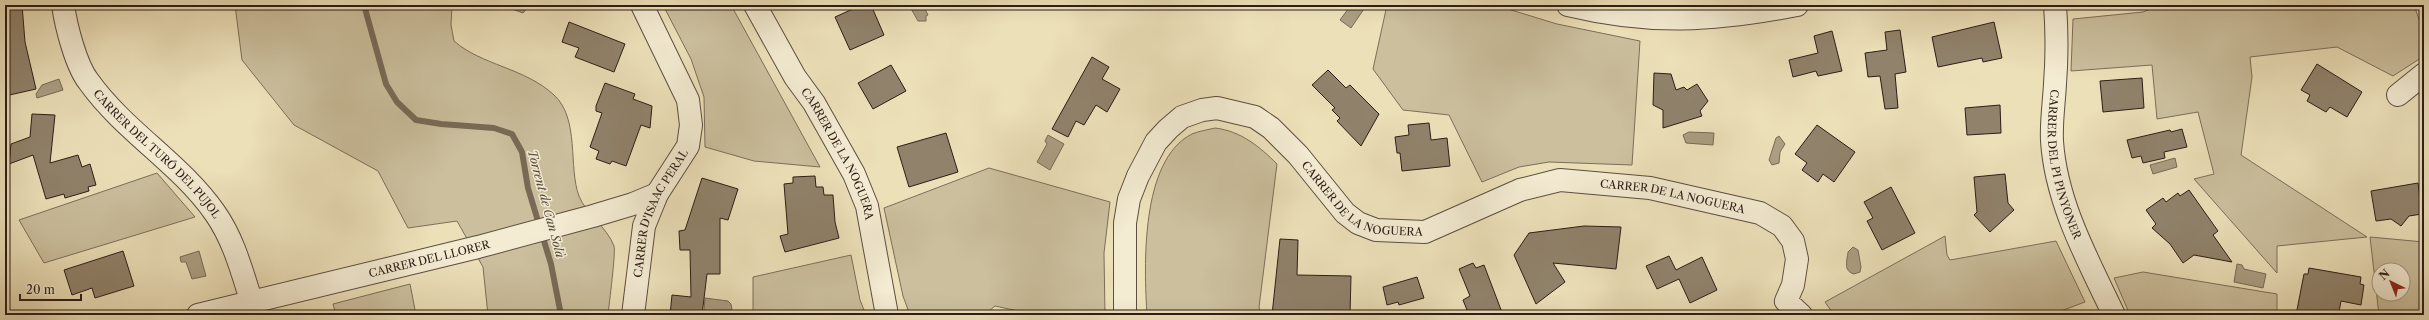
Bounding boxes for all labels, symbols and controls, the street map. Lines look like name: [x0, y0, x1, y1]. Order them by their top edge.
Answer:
street label: CARRER DE LA NOGUERA: [798, 85, 877, 222]
street label: CARRER DEL TURÓ DEL PUJOL: [90, 86, 224, 222]
street label: CARRER DEL PI PINYONER: [2045, 89, 2085, 242]
street label: CARRER D'ISAAC PERAL: [631, 146, 691, 278]
water label: Torrent de Can Solà: [525, 148, 568, 260]
street label: CARRER DE LA NOGUERA: [1299, 158, 1424, 239]
street label: CARRER DE LA NOGUERA: [1599, 177, 1747, 217]
street label: CARRER DEL LLORER: [367, 237, 492, 280]
north arrow: [2371, 262, 2411, 302]
text: N: [2376, 266, 2393, 283]
scale bar: [20, 276, 81, 302]
text: 20 m: [26, 282, 55, 297]

